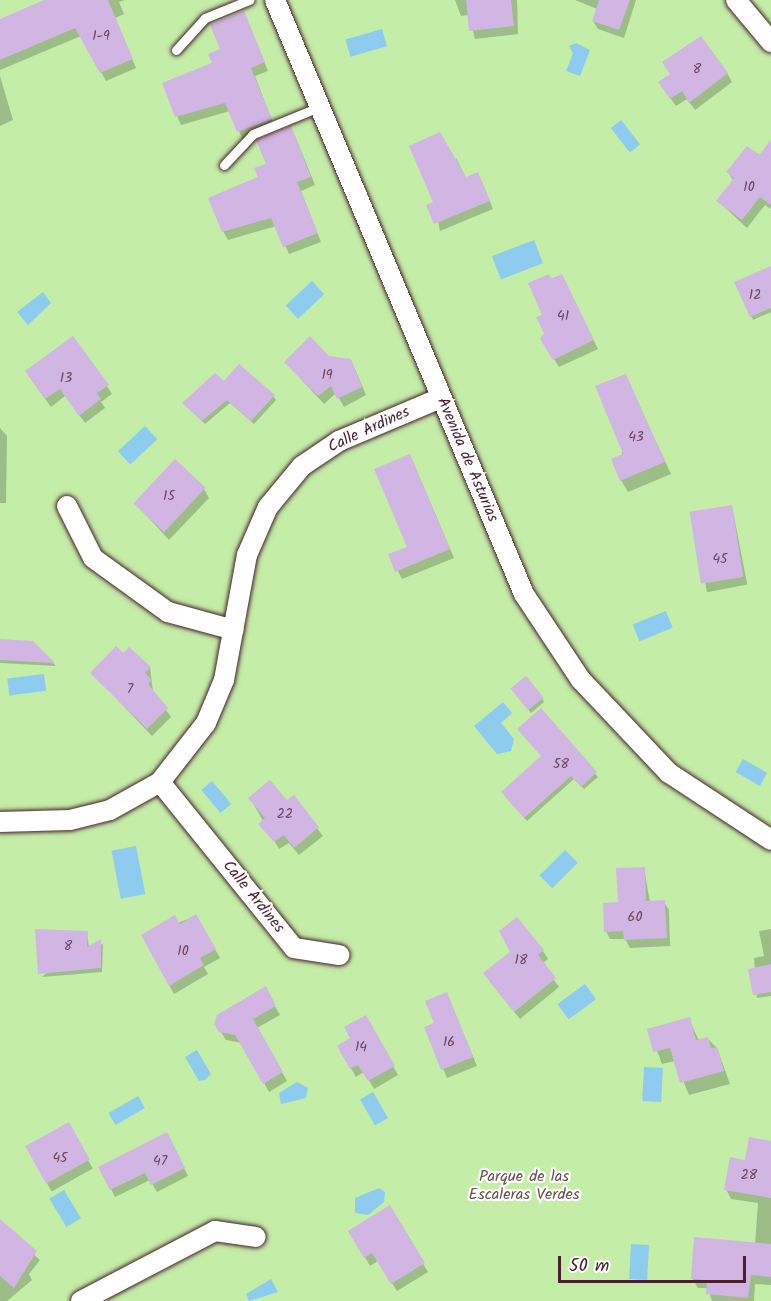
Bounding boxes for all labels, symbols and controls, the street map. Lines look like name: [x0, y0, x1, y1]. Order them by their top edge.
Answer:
house number: 1-9: [92, 28, 110, 44]
house number: 8: [693, 61, 701, 77]
house number: 10: [743, 179, 755, 195]
house number: 12: [749, 287, 761, 303]
house number: 41: [557, 308, 569, 324]
house number: 19: [321, 367, 333, 383]
house number: 13: [60, 370, 72, 386]
street label: Avenida de Asturias: [432, 395, 502, 525]
street label: Calle Ardines: [325, 403, 413, 457]
house number: 43: [628, 429, 644, 445]
house number: 15: [163, 488, 175, 504]
house number: 45: [712, 551, 728, 567]
house number: 7: [127, 681, 133, 697]
house number: 58: [553, 756, 569, 772]
house number: 22: [277, 806, 293, 822]
street label: Calle Ardines: [218, 857, 288, 937]
house number: 60: [628, 909, 642, 925]
house number: 8: [64, 938, 72, 954]
house number: 10: [177, 943, 189, 959]
house number: 18: [515, 952, 527, 968]
house number: 16: [443, 1034, 455, 1050]
house number: 14: [355, 1039, 367, 1055]
house number: 45: [52, 1150, 68, 1166]
house number: 47: [153, 1153, 167, 1169]
park label: Parque de las Escaleras Verdes: [469, 1167, 579, 1205]
house number: 28: [741, 1167, 757, 1183]
scale bar: [561, 1244, 748, 1282]
text: 50 m: [569, 1252, 609, 1281]

